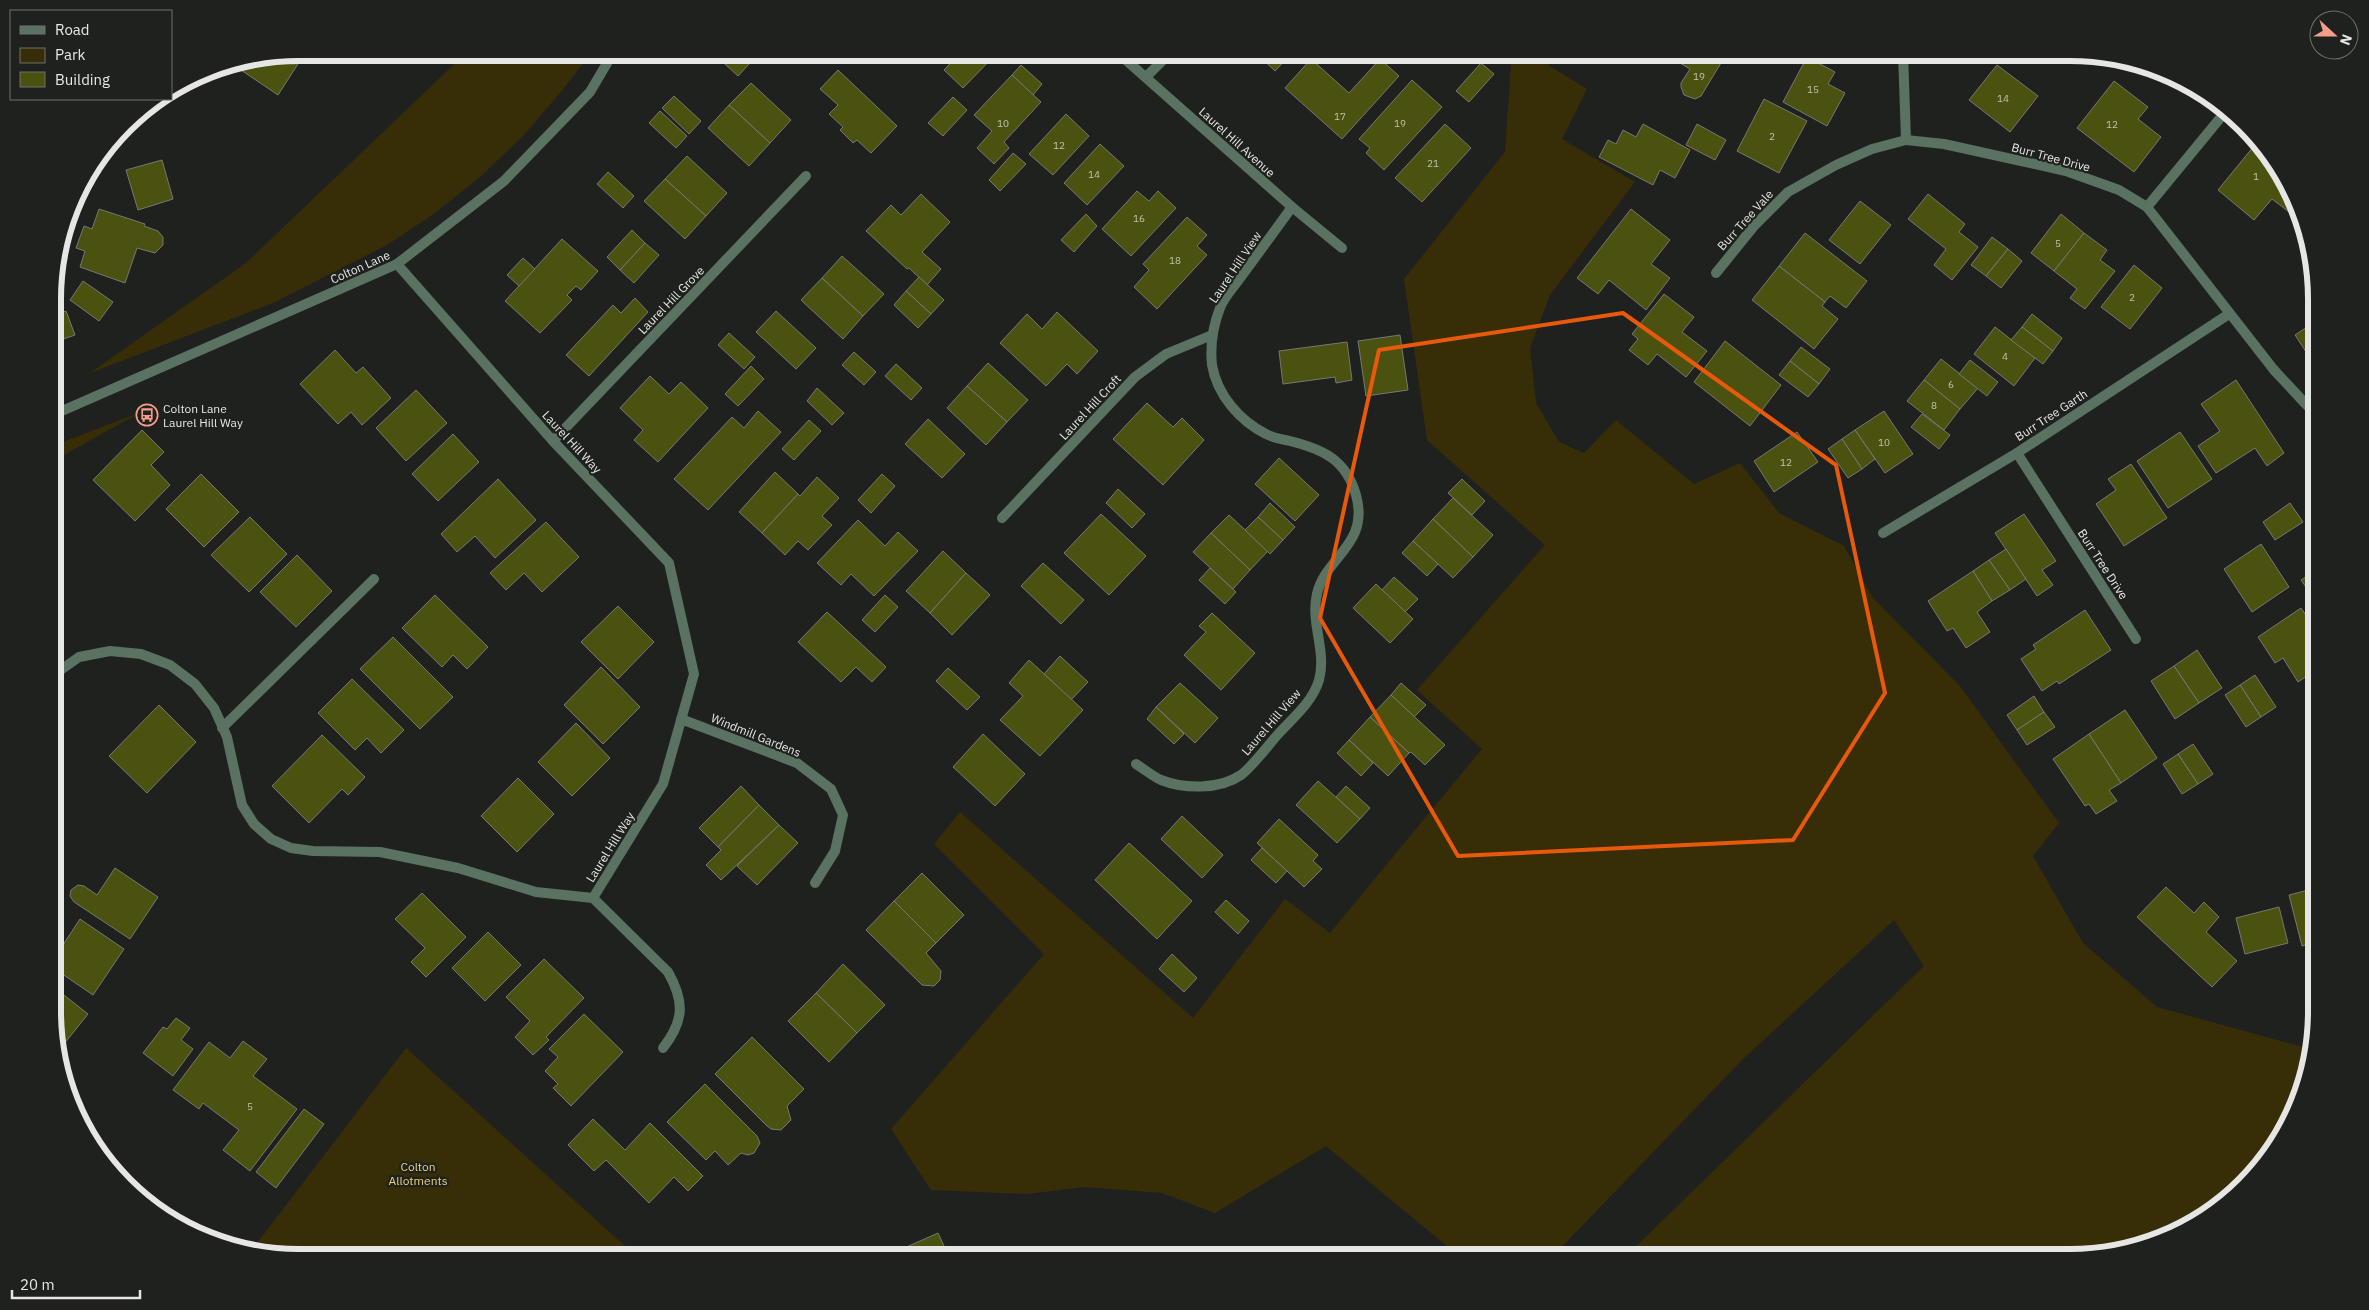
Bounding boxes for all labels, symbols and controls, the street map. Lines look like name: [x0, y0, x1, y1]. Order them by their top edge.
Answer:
legend: [10, 10, 172, 100]
north arrow: [2309, 10, 2359, 60]
text: Road: [55, 20, 90, 39]
text: N: [2336, 32, 2356, 48]
text: Park: [55, 45, 85, 64]
text: Building: [55, 70, 110, 89]
house number: 19: [1693, 70, 1705, 83]
house number: 15: [1807, 83, 1819, 96]
house number: 14: [1997, 92, 2009, 105]
street label: Laurel Hill Avenue: [1196, 104, 1278, 180]
house number: 17: [1334, 110, 1346, 123]
house number: 10: [997, 117, 1009, 130]
house number: 19: [1394, 117, 1406, 130]
house number: 12: [2106, 118, 2118, 131]
house number: 2: [1769, 130, 1775, 143]
house number: 12: [1053, 139, 1065, 152]
street label: Burr Tree Drive: [2010, 139, 2092, 175]
house number: 21: [1427, 157, 1439, 170]
house number: 14: [1088, 168, 1100, 181]
house number: 1: [2253, 170, 2259, 183]
street label: Burr Tree Vale: [1714, 186, 1776, 253]
house number: 16: [1133, 212, 1145, 225]
street label: Laurel Hill View: [1206, 228, 1264, 306]
house number: 5: [2055, 237, 2061, 250]
street label: Colton Lane: [328, 247, 393, 287]
house number: 18: [1169, 254, 1181, 267]
street label: Laurel Hill Grove: [635, 263, 708, 337]
house number: 2: [2129, 291, 2135, 304]
house number: 4: [2002, 350, 2008, 363]
street label: Laurel Hill Croft: [1056, 371, 1124, 443]
house number: 6: [1948, 378, 1954, 391]
street label: Burr Tree Garth: [2012, 386, 2090, 444]
house number: 8: [1931, 399, 1937, 412]
place label: Colton Lane Laurel Hill Way: [163, 401, 243, 430]
bus stop icon: Colton Lane Laurel Hill Way: [135, 403, 159, 427]
street label: Laurel Hill Way: [539, 408, 605, 476]
house number: 10: [1878, 436, 1890, 449]
house number: 12: [1780, 456, 1792, 469]
street label: Burr Tree Drive: [2075, 526, 2132, 602]
street label: Laurel Hill View: [1238, 686, 1304, 758]
street label: Windmill Gardens: [709, 710, 803, 760]
street label: Laurel Hill Way: [582, 809, 638, 885]
house number: 5: [247, 1100, 253, 1113]
park label: Colton Allotments: [388, 1159, 448, 1188]
scale bar: [12, 1268, 140, 1300]
text: 20 m: [20, 1275, 55, 1294]

